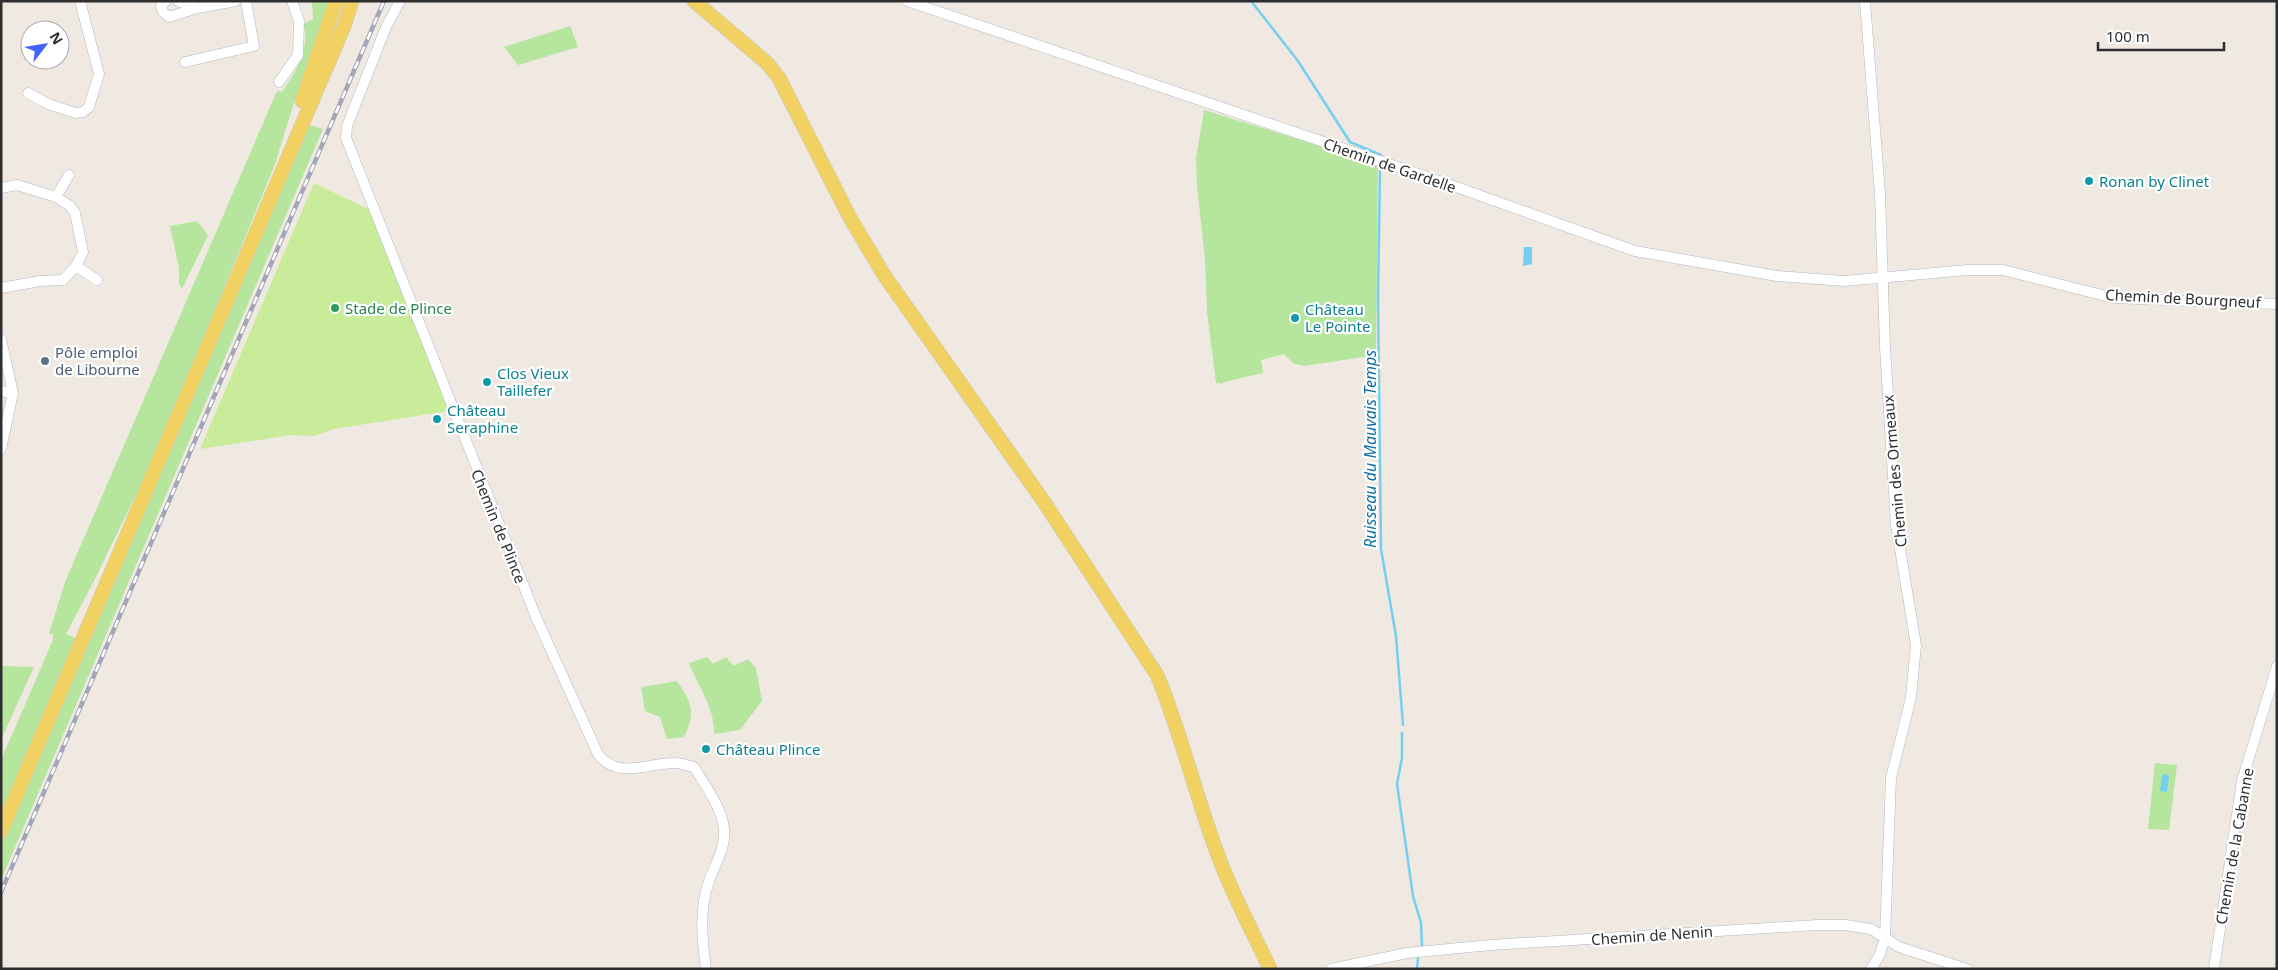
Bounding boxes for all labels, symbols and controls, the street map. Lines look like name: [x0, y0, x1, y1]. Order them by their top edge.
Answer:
north arrow: [20, 20, 70, 70]
scale bar: [2098, 20, 2224, 52]
text: 100 m: [2106, 26, 2150, 46]
text: N: [45, 28, 68, 48]
street label: Chemin de Gardelle: [1321, 133, 1459, 197]
place label: Ronan by Clinet: [2099, 171, 2210, 191]
marker: Ronan by Clinet: [2083, 175, 2095, 187]
street label: Chemin de Bourgneuf: [2105, 284, 2262, 312]
place label: Stade de Plince: [345, 298, 452, 318]
place label: Château Le Pointe: [1305, 299, 1370, 336]
marker: Stade de Plince: [329, 302, 341, 314]
marker: Château Le Pointe: [1289, 312, 1301, 324]
place label: Pôle emploi de Libourne: [55, 342, 140, 379]
water label: Ruisseau du Mauvais Temps: [1359, 350, 1381, 548]
marker: Pôle emploi de Libourne: [39, 355, 51, 367]
place label: Clos Vieux Taillefer: [497, 363, 569, 400]
marker: Clos Vieux Taillefer: [481, 376, 493, 388]
street label: Chemin des Ormeaux: [1877, 394, 1911, 548]
place label: Château Seraphine: [447, 400, 518, 437]
marker: Château Seraphine: [431, 413, 443, 425]
street label: Chemin de Plince: [467, 466, 531, 586]
place label: Château Plince: [716, 739, 820, 759]
marker: Château Plince: [700, 743, 712, 755]
street label: Chemin de la Cabanne: [2210, 766, 2258, 926]
street label: Chemin de Nenin: [1590, 921, 1714, 949]

